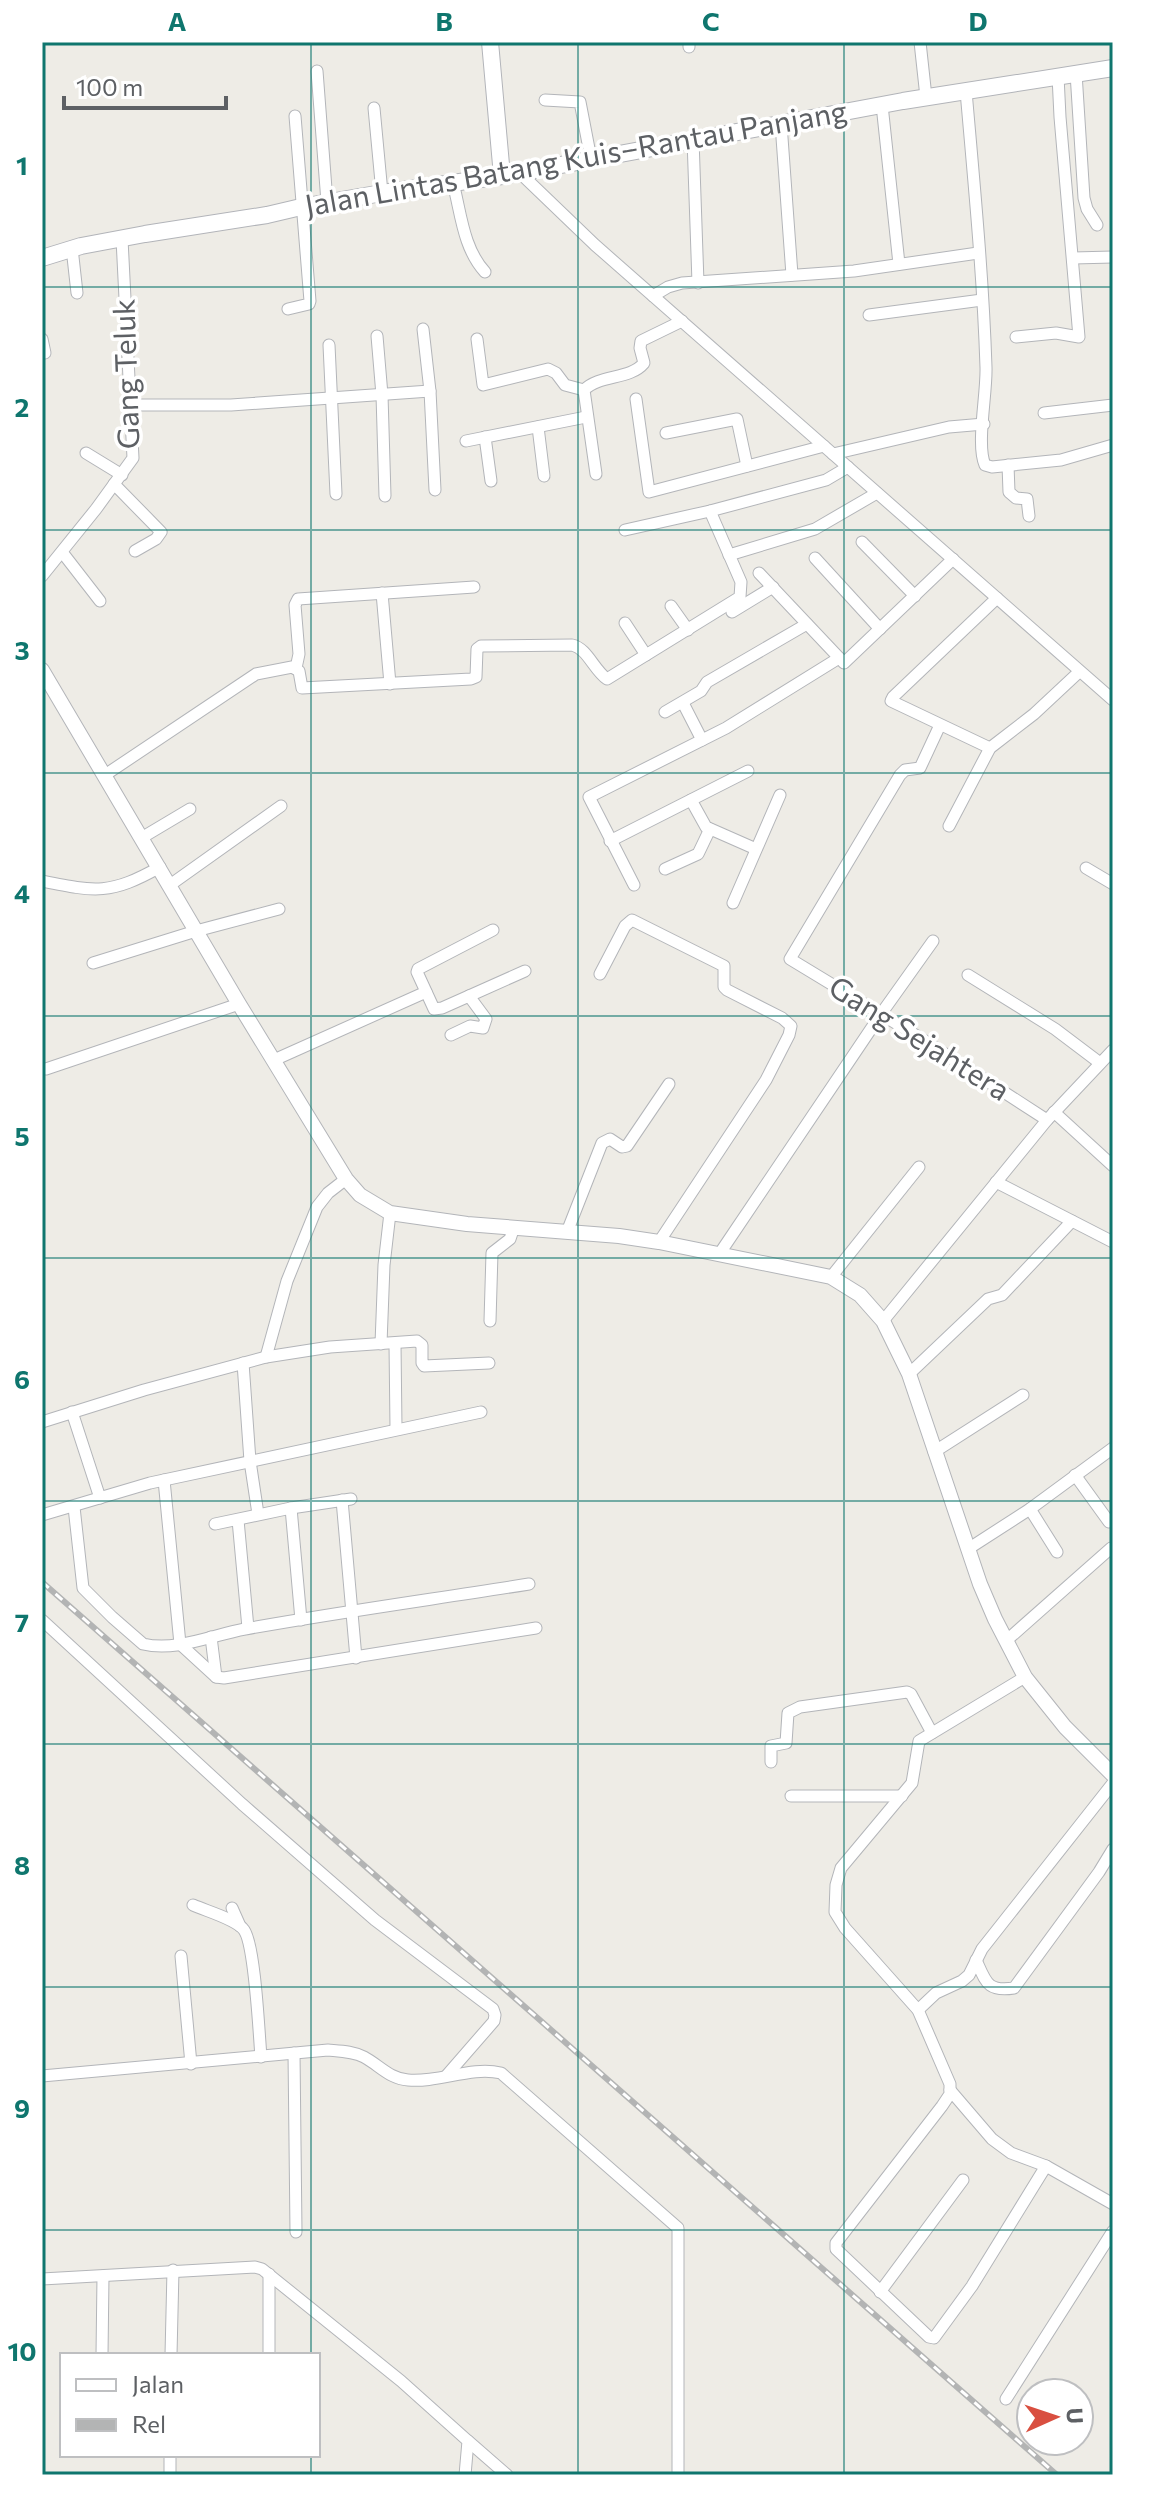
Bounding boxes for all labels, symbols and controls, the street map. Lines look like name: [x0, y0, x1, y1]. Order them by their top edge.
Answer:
text: A: [168, 5, 187, 36]
text: B: [435, 5, 453, 36]
text: C: [702, 5, 720, 36]
text: D: [968, 5, 988, 36]
scale bar: [64, 60, 226, 110]
text: 100 m: [76, 72, 143, 101]
street label: Jalan Lintas Batang Kuis–Rantau Panjang: [302, 91, 850, 222]
text: 1: [16, 149, 28, 180]
street label: Gang Teluk: [103, 298, 146, 450]
text: 2: [15, 391, 29, 422]
text: 3: [14, 634, 30, 665]
text: 4: [14, 877, 30, 908]
street label: Gang Sejahtera: [823, 967, 1018, 1107]
text: 5: [14, 1120, 30, 1151]
text: 6: [14, 1363, 30, 1394]
text: 7: [15, 1606, 29, 1637]
text: 8: [14, 1849, 30, 1880]
text: 9: [14, 2092, 30, 2123]
text: 10: [7, 2335, 37, 2366]
legend: [60, 2353, 320, 2457]
text: Jalan: [132, 2369, 184, 2398]
north arrow: [1015, 2377, 1095, 2457]
text: U: [1062, 2407, 1089, 2425]
text: Rel: [132, 2409, 166, 2438]

